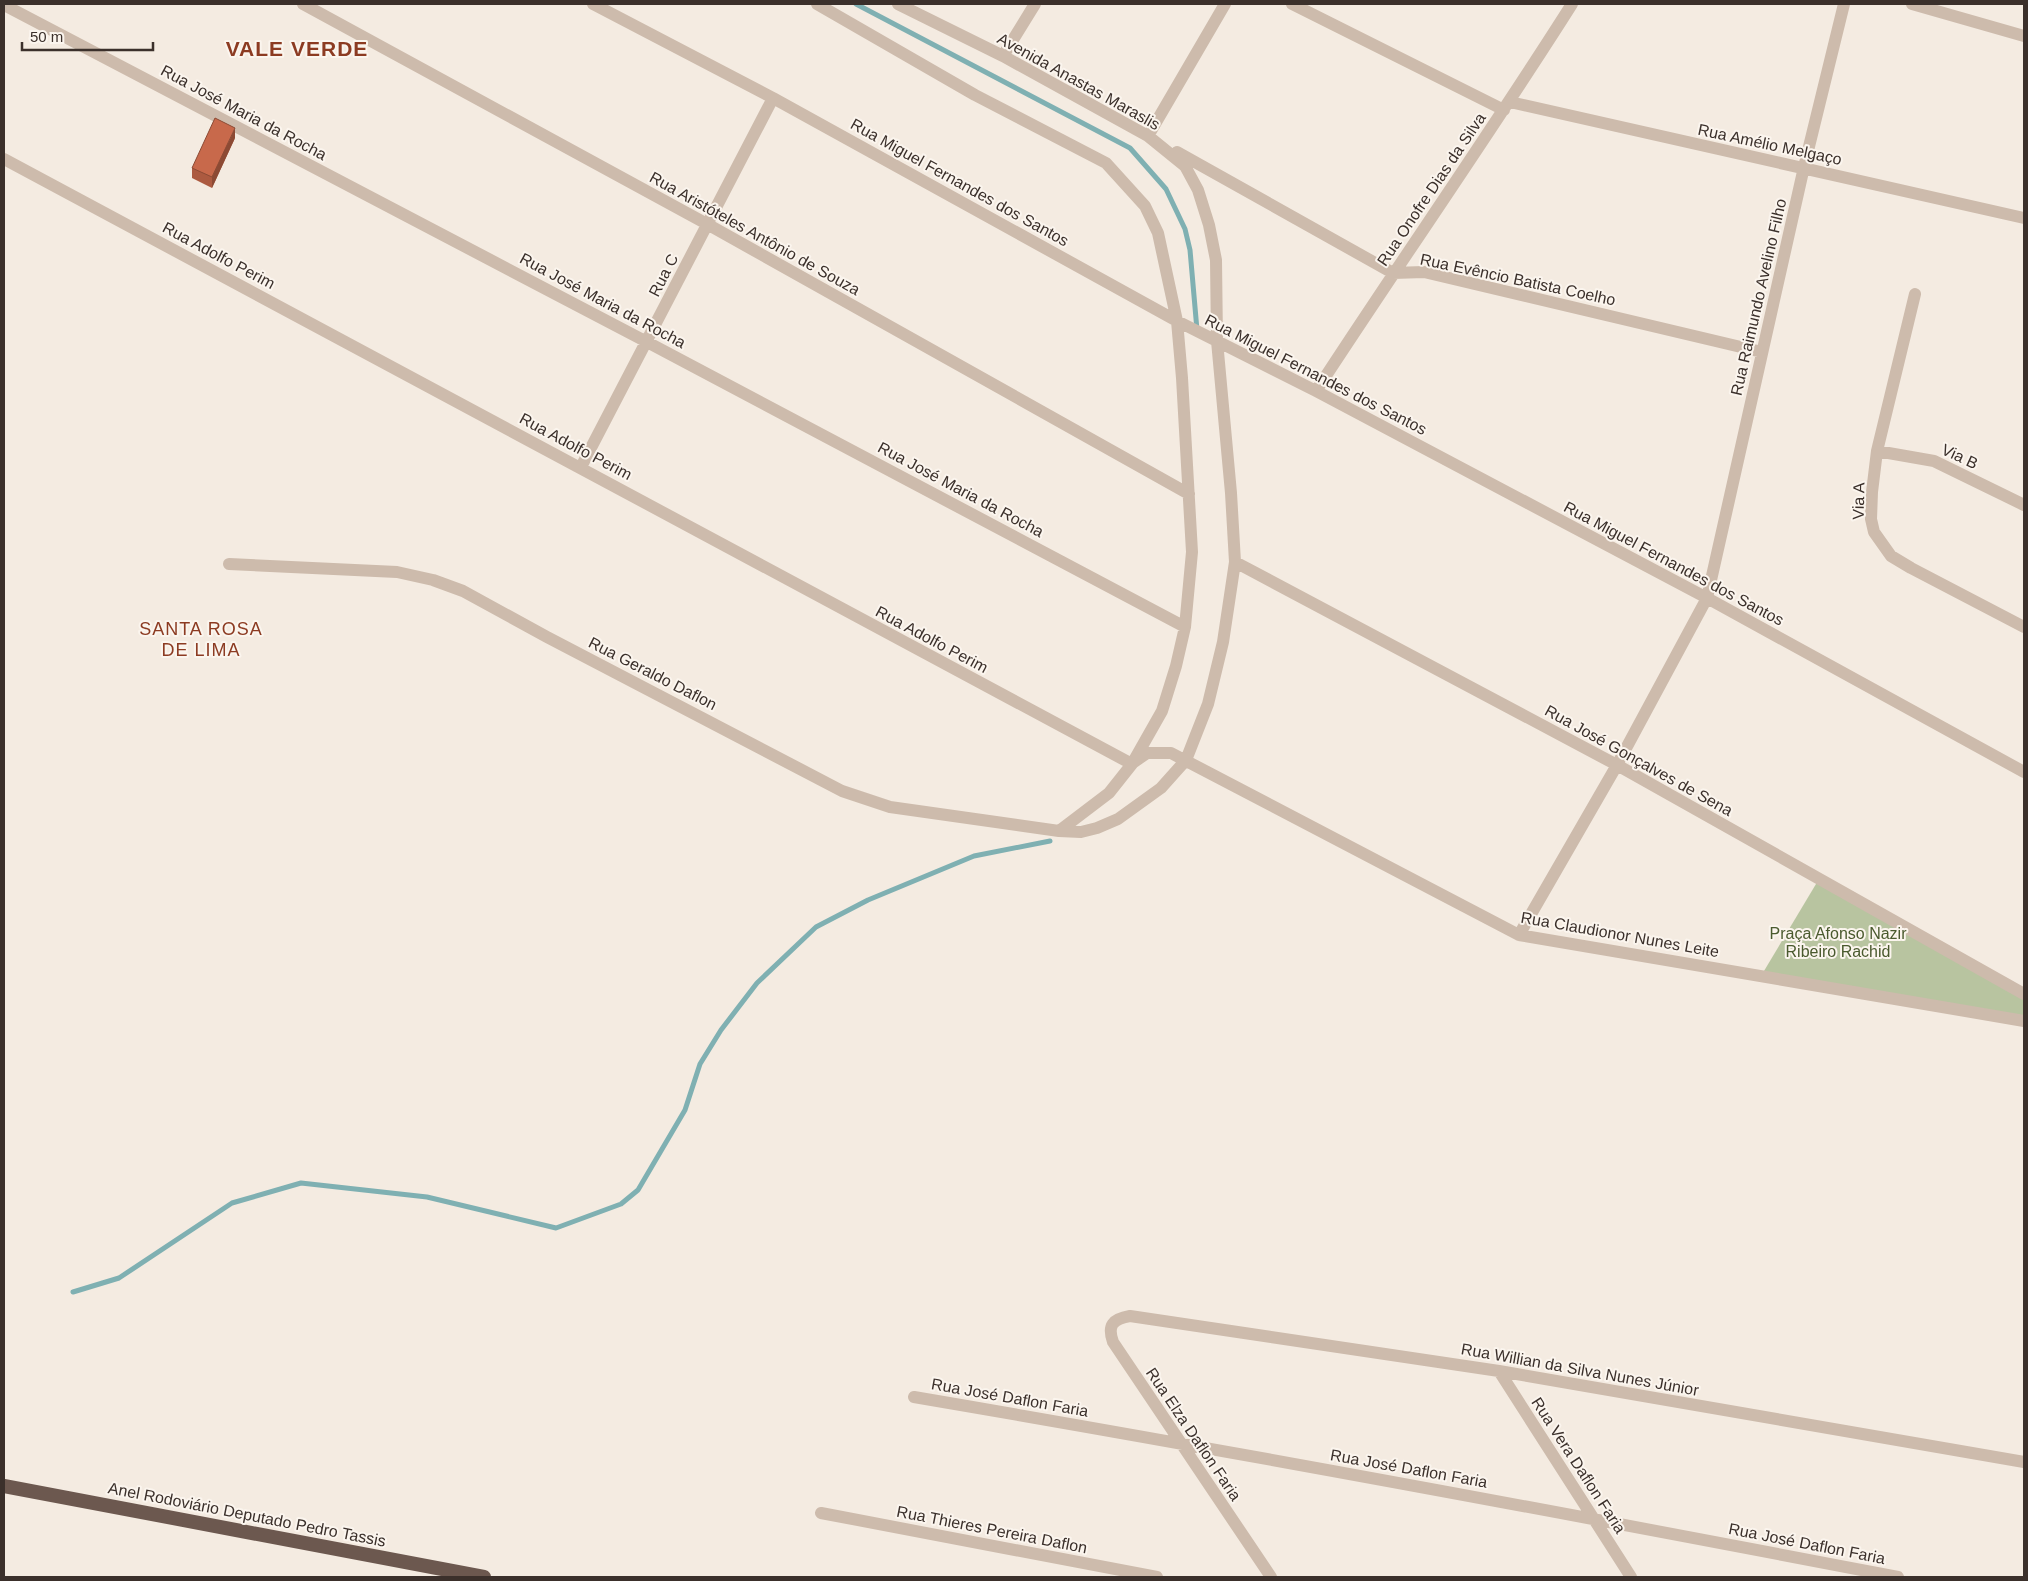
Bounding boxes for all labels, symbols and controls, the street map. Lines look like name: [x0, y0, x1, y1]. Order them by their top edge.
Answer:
scale bar: [22, 20, 154, 52]
text: 50 m: [30, 28, 63, 45]
street label: Avenida Anastas Maraslis: [995, 30, 1163, 133]
district label: VALE VERDE: [226, 37, 368, 60]
street label: Rua José Maria da Rocha: [158, 62, 330, 163]
street label: Rua Onofre Dias da Silva: [1374, 110, 1489, 269]
street label: Rua Miguel Fernandes dos Santos: [848, 115, 1072, 250]
street label: Rua Amélio Melgaço: [1696, 121, 1844, 168]
street label: Rua Aristóteles Antônio de Souza: [647, 168, 863, 298]
street label: Rua Raimundo Avelino Filho: [1728, 197, 1789, 397]
street label: Rua Adolfo Perim: [160, 219, 278, 292]
street label: Rua José Maria da Rocha: [517, 250, 689, 351]
street label: Rua Evêncio Batista Coelho: [1419, 250, 1617, 309]
street label: Rua C: [646, 251, 681, 299]
street label: Rua Miguel Fernandes dos Santos: [1202, 311, 1429, 438]
street label: Rua Adolfo Perim: [517, 410, 635, 483]
street label: Rua José Maria da Rocha: [875, 439, 1047, 540]
street label: Via B: [1939, 441, 1981, 472]
street label: Via A: [1850, 482, 1867, 520]
street label: Rua Miguel Fernandes dos Santos: [1561, 498, 1787, 629]
street label: Rua Adolfo Perim: [873, 603, 991, 676]
district label: SANTA ROSA DE LIMA: [139, 619, 263, 660]
street label: Rua Geraldo Daflon: [586, 634, 720, 713]
street label: Rua José Gonçalves de Sena: [1542, 702, 1736, 819]
street label: Rua Claudionor Nunes Leite: [1519, 909, 1720, 960]
park label: Praça Afonso Nazir Ribeiro Rachid: [1770, 925, 1907, 960]
street label: Rua Willian da Silva Nunes Júnior: [1460, 1340, 1701, 1399]
street label: Rua Elza Daflon Faria: [1143, 1365, 1244, 1504]
street label: Rua José Daflon Faria: [930, 1375, 1090, 1420]
street label: Rua Vera Daflon Faria: [1528, 1394, 1629, 1536]
street label: Rua José Daflon Faria: [1329, 1446, 1489, 1491]
street label: Anel Rodoviário Deputado Pedro Tassis: [107, 1479, 387, 1550]
street label: Rua Thieres Pereira Daflon: [895, 1503, 1089, 1556]
street label: Rua José Daflon Faria: [1727, 1520, 1887, 1567]

